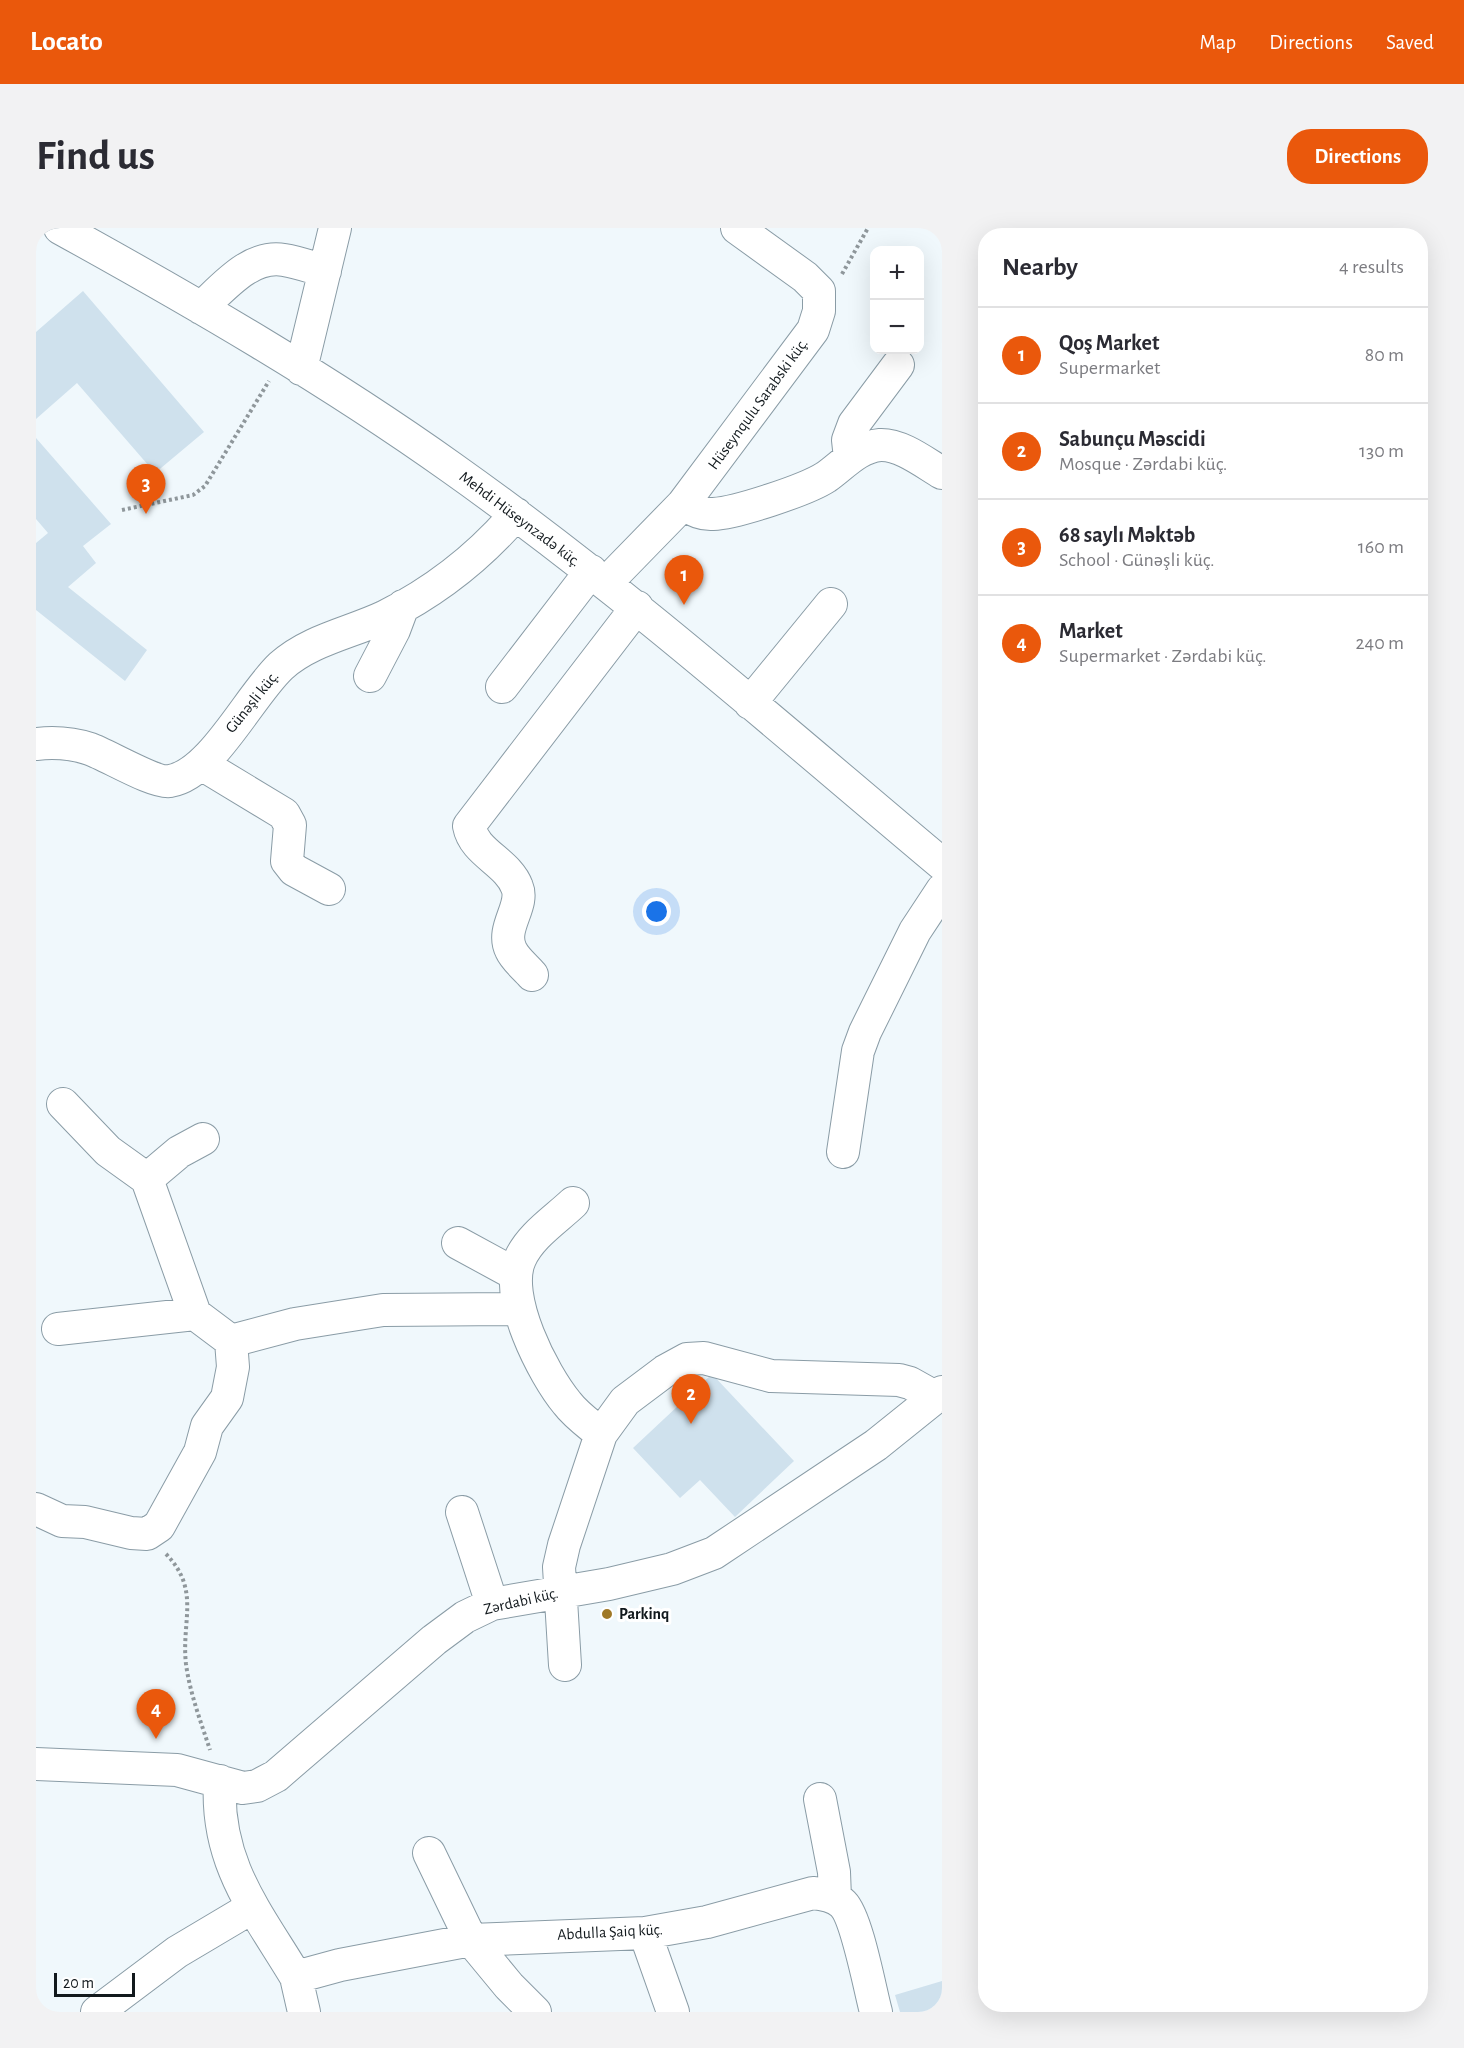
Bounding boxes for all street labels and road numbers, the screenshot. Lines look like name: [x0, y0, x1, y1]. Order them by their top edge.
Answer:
street label: Hüseynqulu Sarabski küç.: [705, 335, 812, 473]
street label: Mehdi Hüseynzadə küç.: [456, 468, 584, 570]
street label: Günəşli küç.: [222, 668, 282, 736]
street label: Zərdabi küç.: [482, 1585, 560, 1617]
street label: Abdulla Şaiq küç.: [557, 1921, 663, 1943]

